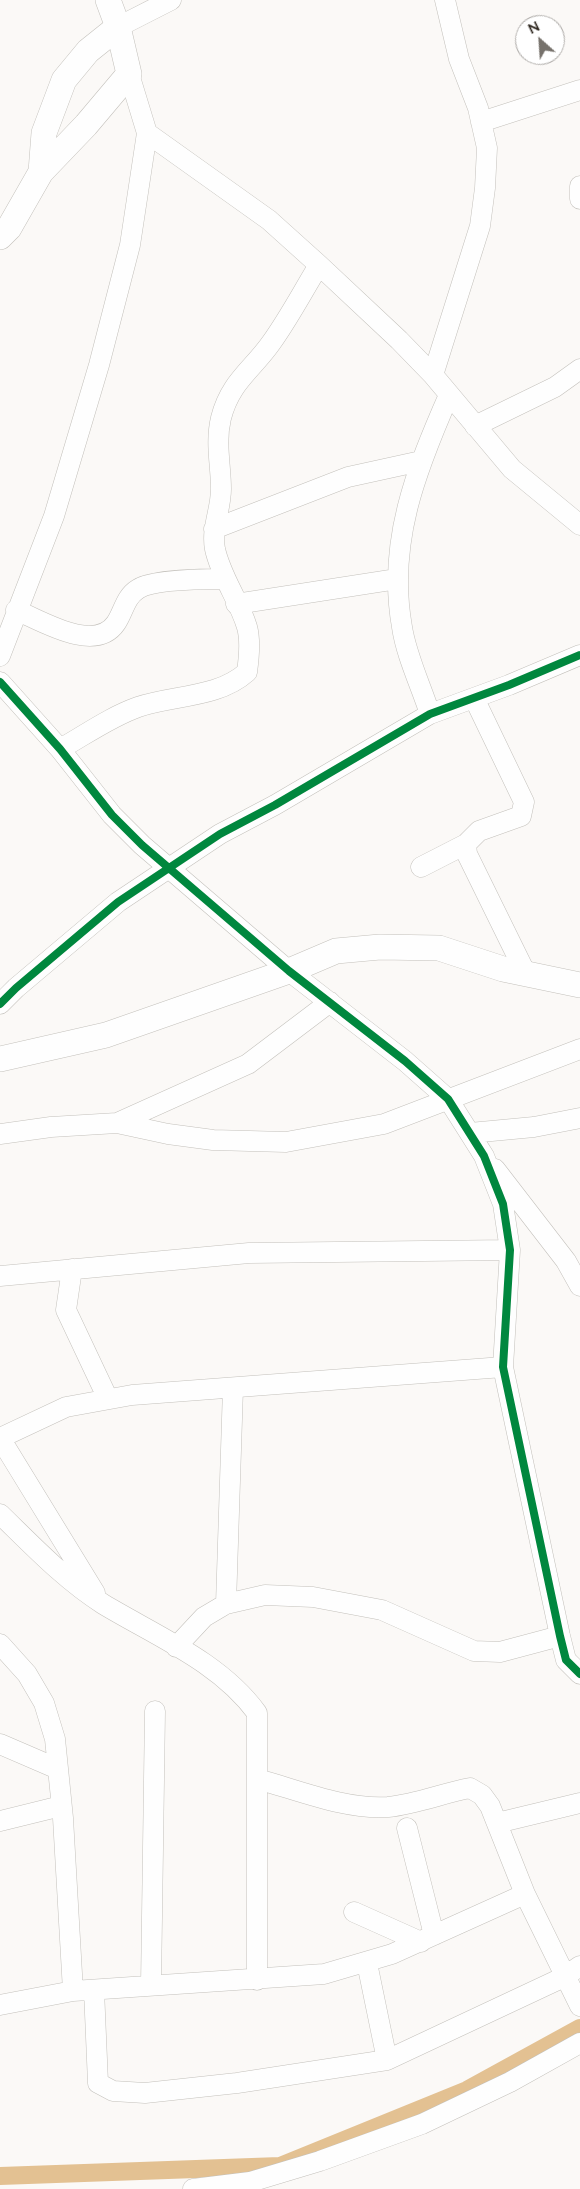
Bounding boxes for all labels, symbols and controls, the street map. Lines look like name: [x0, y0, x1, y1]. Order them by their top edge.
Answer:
north arrow: [515, 15, 565, 65]
text: N: [525, 17, 542, 37]

